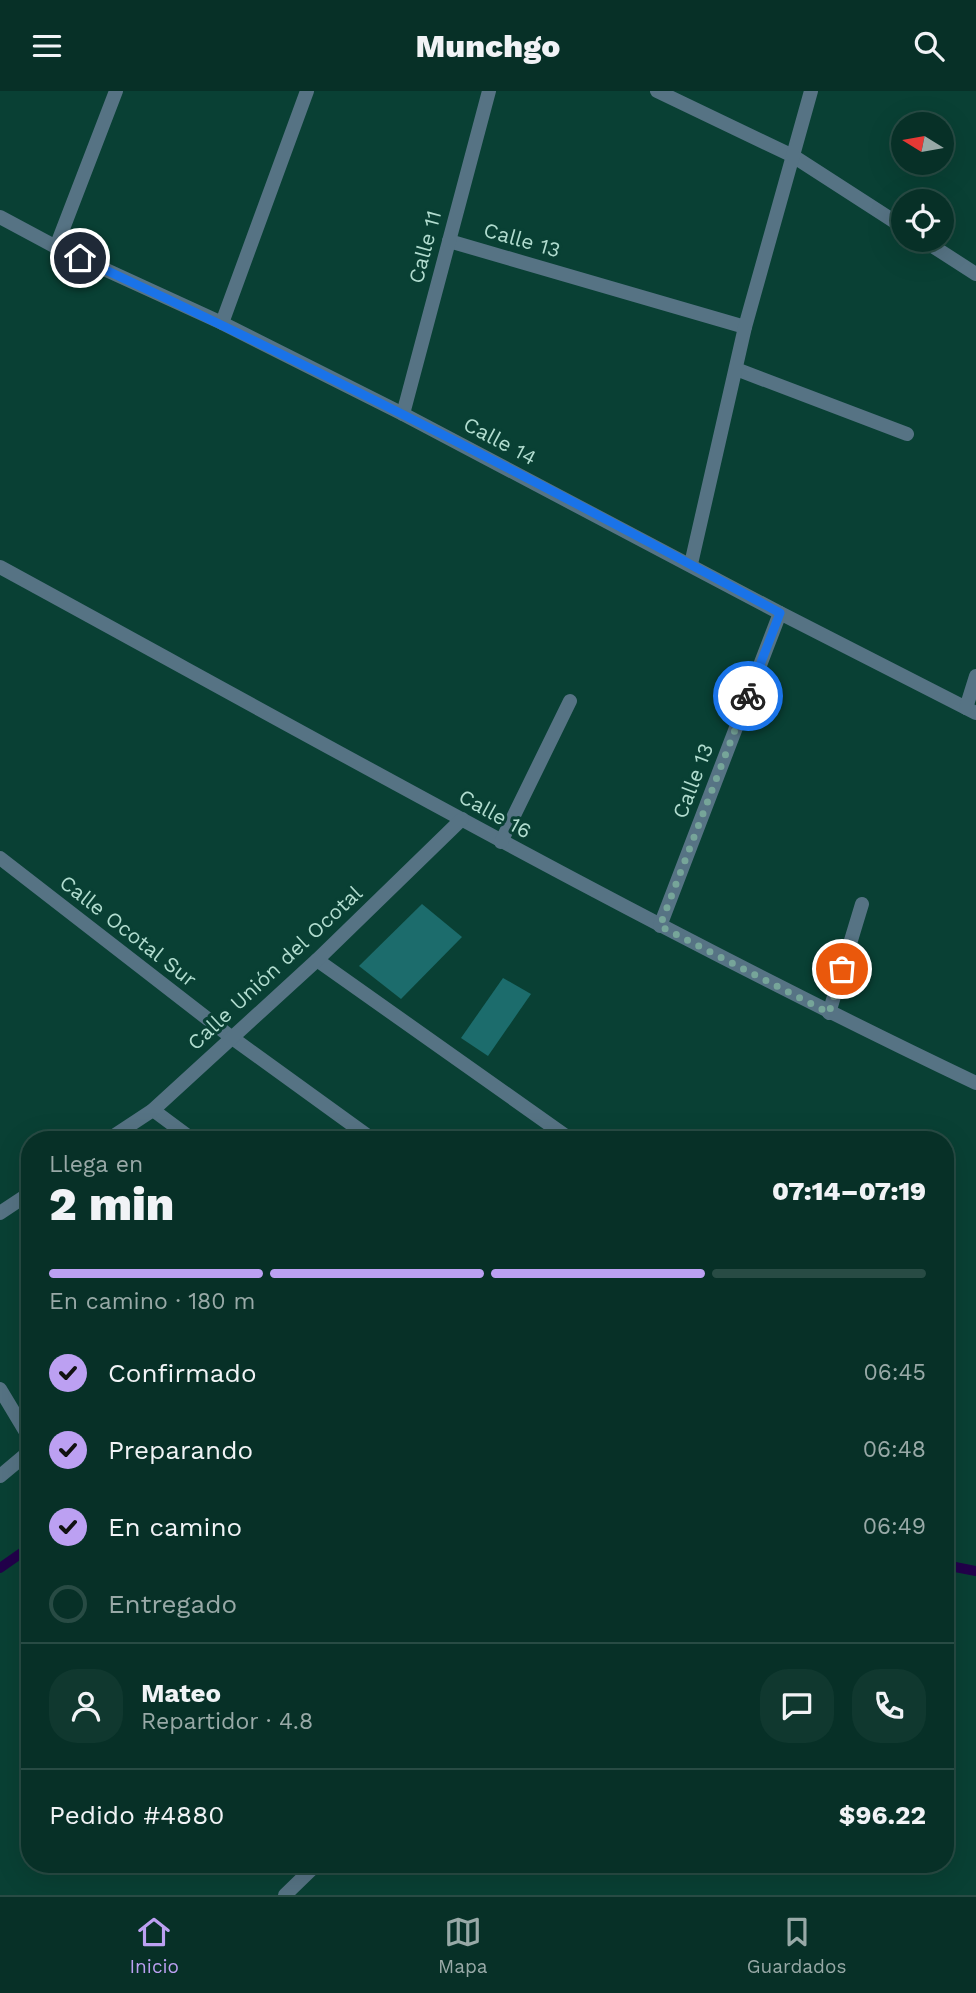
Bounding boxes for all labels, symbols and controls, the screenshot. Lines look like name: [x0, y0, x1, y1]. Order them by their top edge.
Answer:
icon: menu: [28, 27, 66, 65]
text: Munchgo: [416, 27, 560, 65]
icon: search: [910, 27, 948, 65]
north arrow: [891, 112, 954, 175]
map controls: [891, 112, 954, 252]
button: locate: [891, 189, 954, 252]
street label: Calle 11: [403, 208, 446, 286]
street label: Calle 13: [481, 217, 563, 262]
pin: [50, 228, 110, 288]
icon: home: [61, 239, 99, 277]
street label: Calle 14: [459, 411, 541, 470]
courier: [713, 661, 783, 731]
icon: bike: [729, 677, 767, 715]
street label: Calle 13: [667, 740, 718, 822]
street label: Calle 16: [455, 783, 536, 844]
street label: Calle Ocotal Sur: [55, 869, 202, 992]
street label: Calle Unión del Ocotal: [182, 880, 368, 1055]
pin: [812, 939, 872, 999]
icon: bag: [823, 950, 861, 988]
text: Llega en: [49, 1151, 143, 1178]
text: 07:14–07:19: [772, 1176, 926, 1206]
text: 2 min: [49, 1177, 174, 1231]
text: En camino · 180 m: [49, 1288, 255, 1315]
icon: check: [49, 1354, 87, 1392]
text: Confirmado: [108, 1358, 257, 1388]
text: 06:45: [863, 1359, 926, 1386]
icon: check: [49, 1431, 87, 1469]
text: Preparando: [108, 1435, 253, 1465]
text: 06:48: [863, 1436, 926, 1463]
icon: check: [49, 1508, 87, 1546]
text: En camino: [108, 1512, 242, 1542]
text: 06:49: [863, 1513, 926, 1540]
text: Entregado: [108, 1589, 237, 1619]
button: person: [49, 1669, 123, 1743]
button: chat: [760, 1669, 834, 1743]
button: phone: [852, 1669, 926, 1743]
text: Mateo: [141, 1678, 221, 1708]
text: Repartidor · 4.8: [141, 1708, 313, 1735]
text: Pedido #4880: [49, 1800, 224, 1830]
text: $96.22: [839, 1800, 926, 1830]
tab: Inicio: [130, 1913, 179, 1978]
tab: Mapa: [438, 1913, 488, 1978]
tab: Guardados: [747, 1913, 846, 1978]

